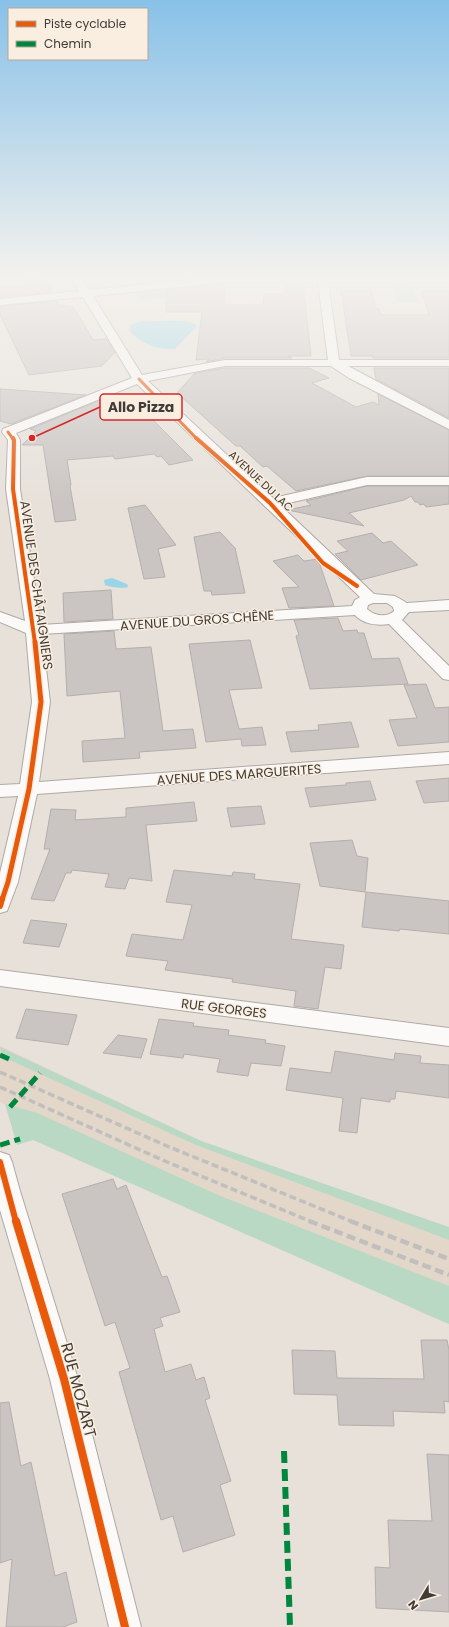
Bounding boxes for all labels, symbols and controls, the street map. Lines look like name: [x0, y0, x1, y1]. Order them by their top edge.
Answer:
legend: [8, 8, 148, 60]
text: Piste cyclable: [44, 15, 126, 32]
text: Chemin: [44, 35, 91, 52]
callout: Allo Pizza: [100, 394, 182, 420]
text: Allo Pizza: [108, 397, 174, 417]
street label: AVENUE DU LAC: [225, 447, 297, 515]
street label: AVENUE DES CHÂTAIGNIERS: [15, 499, 58, 671]
street label: AVENUE DU GROS CHÊNE: [119, 606, 275, 635]
street label: AVENUE DES MARGUERITES: [156, 759, 322, 790]
street label: RUE GEORGES: [180, 994, 268, 1023]
street label: RUE MOZART: [55, 1340, 102, 1440]
north arrow: [401, 1579, 441, 1619]
text: N: [404, 1597, 422, 1613]

